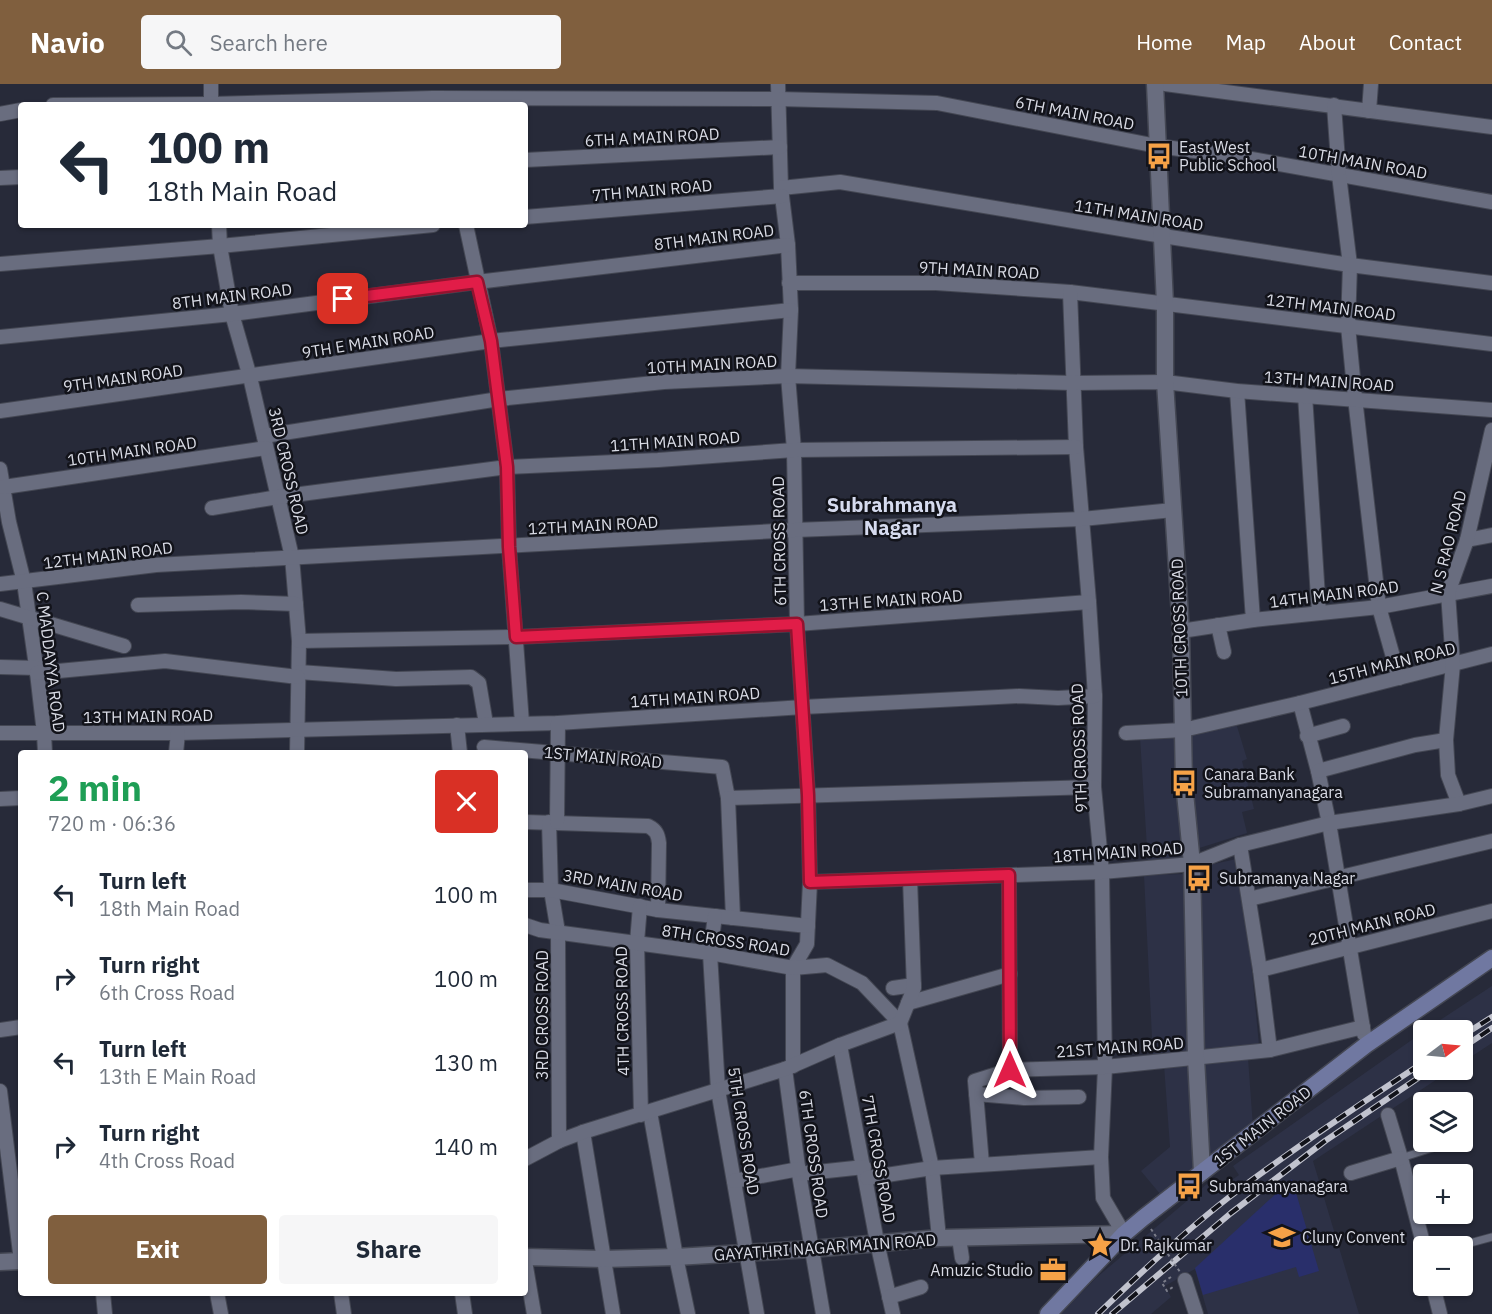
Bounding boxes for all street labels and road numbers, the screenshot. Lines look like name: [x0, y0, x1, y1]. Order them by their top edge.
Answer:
street label: 6TH MAIN ROAD: [1014, 92, 1136, 134]
street label: 6TH A MAIN ROAD: [584, 123, 720, 151]
street label: 10TH MAIN ROAD: [1297, 141, 1429, 183]
street label: 7TH MAIN ROAD: [591, 175, 713, 205]
street label: 11TH MAIN ROAD: [1073, 195, 1205, 235]
street label: 8TH MAIN ROAD: [653, 220, 775, 254]
street label: 9TH MAIN ROAD: [918, 257, 1040, 283]
street label: 8TH MAIN ROAD: [171, 279, 293, 313]
street label: 12TH MAIN ROAD: [1265, 289, 1397, 325]
street label: 9TH E MAIN ROAD: [300, 322, 436, 362]
street label: 10TH MAIN ROAD: [646, 351, 778, 377]
street label: 9TH MAIN ROAD: [62, 360, 184, 396]
street label: 13TH MAIN ROAD: [1263, 366, 1395, 396]
street label: 3RD CROSS ROAD: [265, 405, 313, 537]
street label: 11TH MAIN ROAD: [609, 426, 741, 456]
street label: 10TH MAIN ROAD: [66, 432, 198, 470]
street label: 6TH CROSS ROAD: [768, 476, 790, 606]
street label: N S RAO ROAD: [1426, 488, 1470, 596]
street label: 12TH MAIN ROAD: [527, 512, 659, 538]
street label: 12TH MAIN ROAD: [42, 537, 174, 573]
street label: 10TH CROSS ROAD: [1167, 558, 1191, 698]
street label: 14TH MAIN ROAD: [1268, 576, 1400, 612]
street label: 13TH E MAIN ROAD: [819, 585, 963, 615]
street label: C MADDAYYA ROAD: [32, 590, 70, 734]
street label: 15TH MAIN ROAD: [1326, 638, 1458, 688]
street label: 14TH MAIN ROAD: [629, 682, 761, 712]
street label: 9TH CROSS ROAD: [1067, 683, 1091, 813]
street label: 13TH MAIN ROAD: [83, 705, 213, 727]
street label: 1ST MAIN ROAD: [543, 742, 663, 772]
street label: 18TH MAIN ROAD: [1052, 837, 1184, 867]
street label: 3RD MAIN ROAD: [562, 865, 684, 905]
street label: 20TH MAIN ROAD: [1306, 899, 1438, 949]
street label: 8TH CROSS ROAD: [660, 920, 792, 960]
street label: 4TH CROSS ROAD: [611, 946, 633, 1076]
street label: 3RD CROSS ROAD: [532, 950, 552, 1080]
street label: 21ST MAIN ROAD: [1055, 1033, 1185, 1061]
street label: 5TH CROSS ROAD: [724, 1065, 764, 1197]
street label: 1ST MAIN ROAD: [1209, 1082, 1315, 1170]
street label: 6TH CROSS ROAD: [795, 1088, 833, 1220]
street label: 7TH CROSS ROAD: [858, 1093, 900, 1225]
street label: GAYATHRI NAGAR MAIN ROAD: [713, 1229, 937, 1265]

